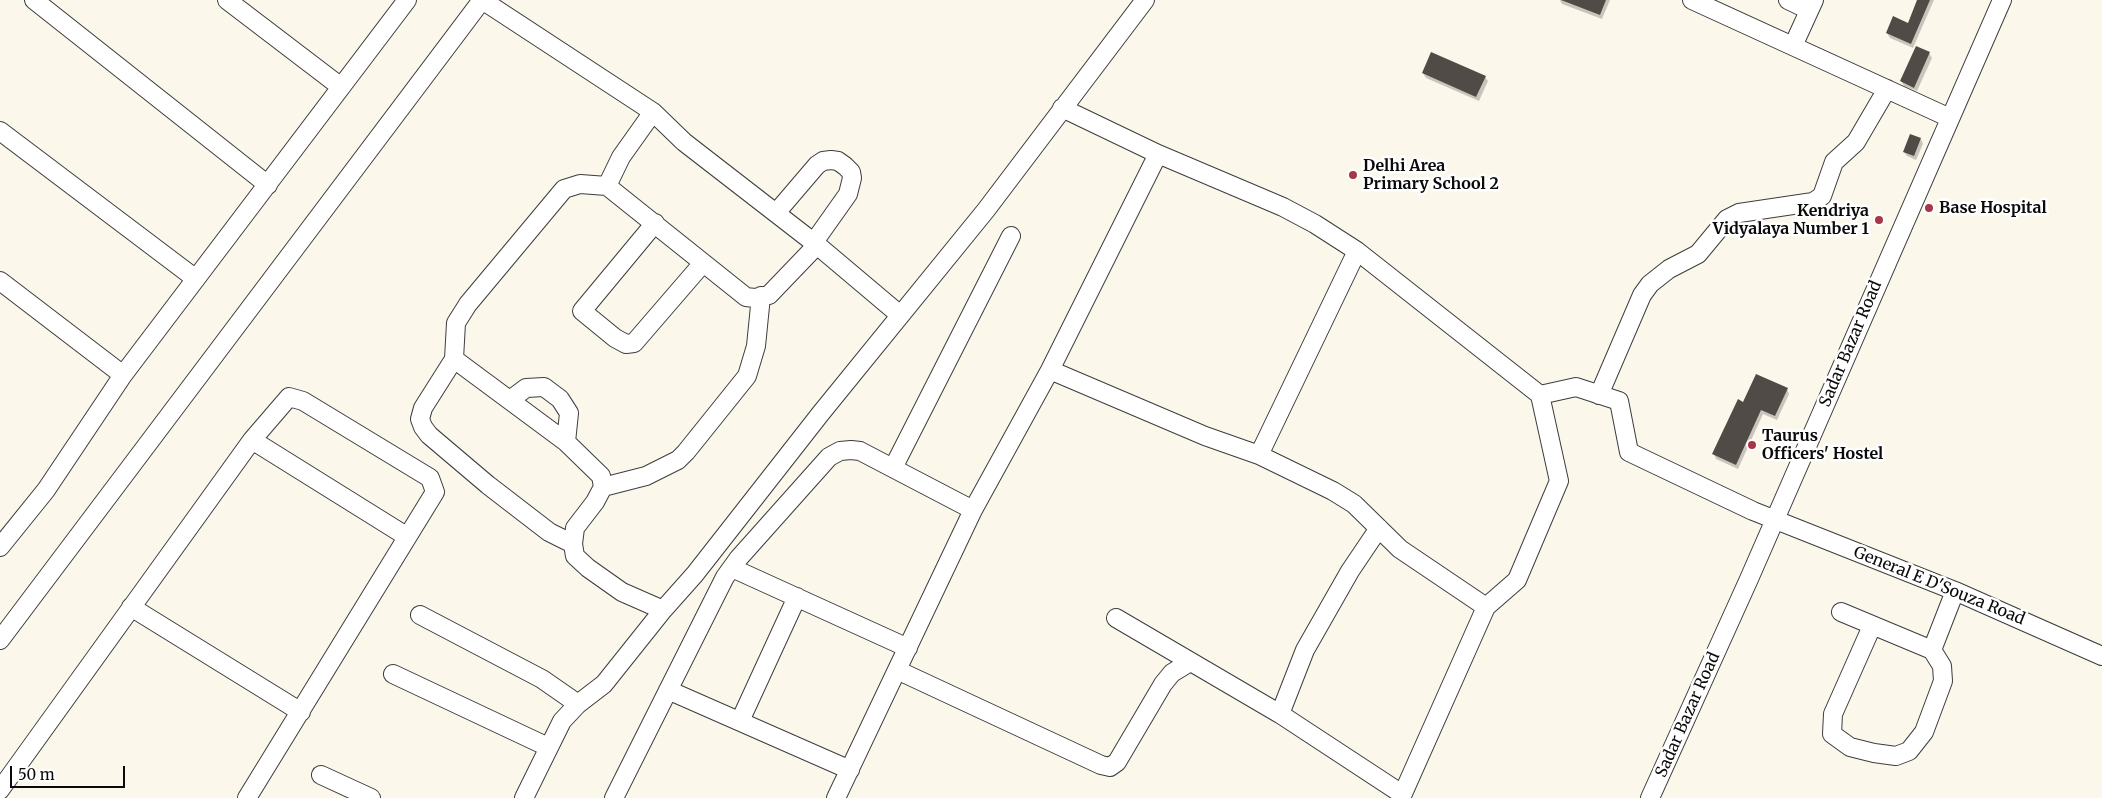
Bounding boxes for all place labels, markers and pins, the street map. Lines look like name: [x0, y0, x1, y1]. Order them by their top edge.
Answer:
place label: Delhi Area Primary School 2: [1363, 156, 1499, 194]
marker: Delhi Area Primary School 2: [1347, 169, 1359, 181]
place label: Base Hospital: [1939, 198, 2047, 218]
place label: Kendriya Vidyalaya Number 1: [1713, 201, 1869, 239]
marker: Base Hospital: [1923, 202, 1935, 214]
marker: Kendriya Vidyalaya Number 1: [1873, 214, 1885, 226]
place label: Taurus Officers' Hostel: [1762, 426, 1883, 464]
marker: Taurus Officers' Hostel: [1746, 439, 1758, 451]

